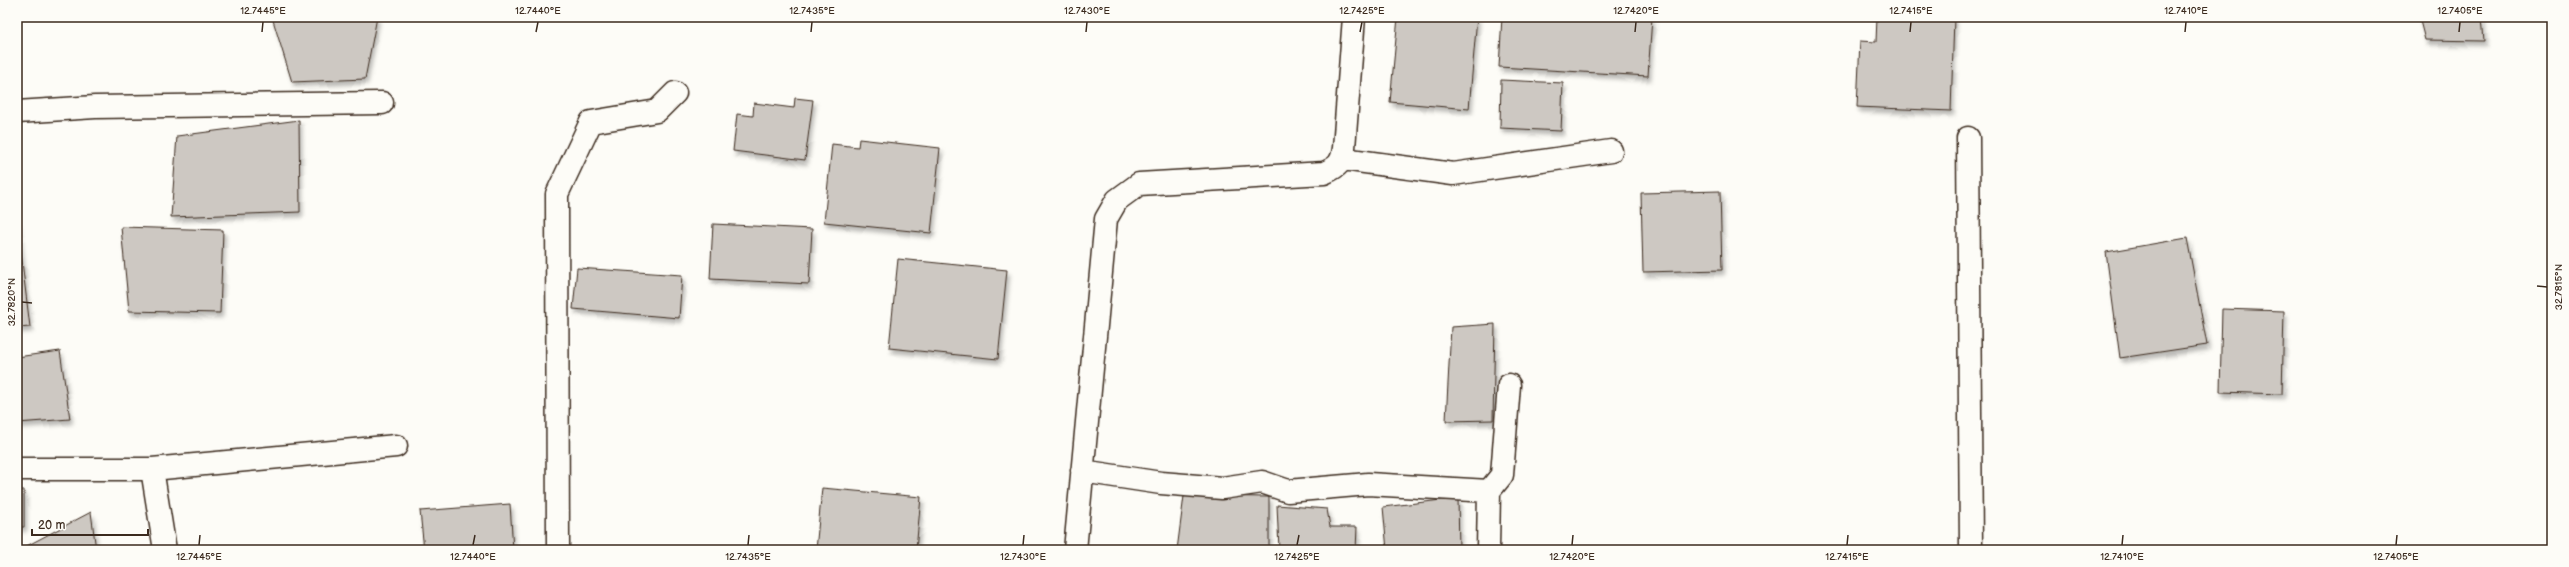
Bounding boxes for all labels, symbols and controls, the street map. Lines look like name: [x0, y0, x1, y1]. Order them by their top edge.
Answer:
text: 12.7445°E: [240, 5, 286, 17]
text: 12.7440°E: [515, 5, 561, 17]
text: 12.7435°E: [789, 5, 835, 17]
text: 12.7430°E: [1064, 5, 1110, 17]
text: 12.7425°E: [1339, 5, 1385, 17]
text: 12.7420°E: [1613, 5, 1659, 17]
text: 12.7415°E: [1889, 5, 1933, 17]
text: 12.7410°E: [2164, 5, 2208, 17]
text: 12.7405°E: [2437, 5, 2483, 17]
text: 32.7815°N: [2553, 264, 2565, 310]
text: 32.7820°N: [6, 278, 18, 326]
scale bar: [32, 511, 148, 537]
text: 20 m: [38, 518, 65, 533]
text: 12.7445°E: [176, 551, 222, 563]
text: 12.7440°E: [450, 551, 496, 563]
text: 12.7435°E: [725, 551, 771, 563]
text: 12.7430°E: [1000, 551, 1046, 563]
text: 12.7425°E: [1274, 551, 1320, 563]
text: 12.7420°E: [1549, 551, 1595, 563]
text: 12.7415°E: [1825, 551, 1869, 563]
text: 12.7410°E: [2100, 551, 2144, 563]
text: 12.7405°E: [2373, 551, 2419, 563]

